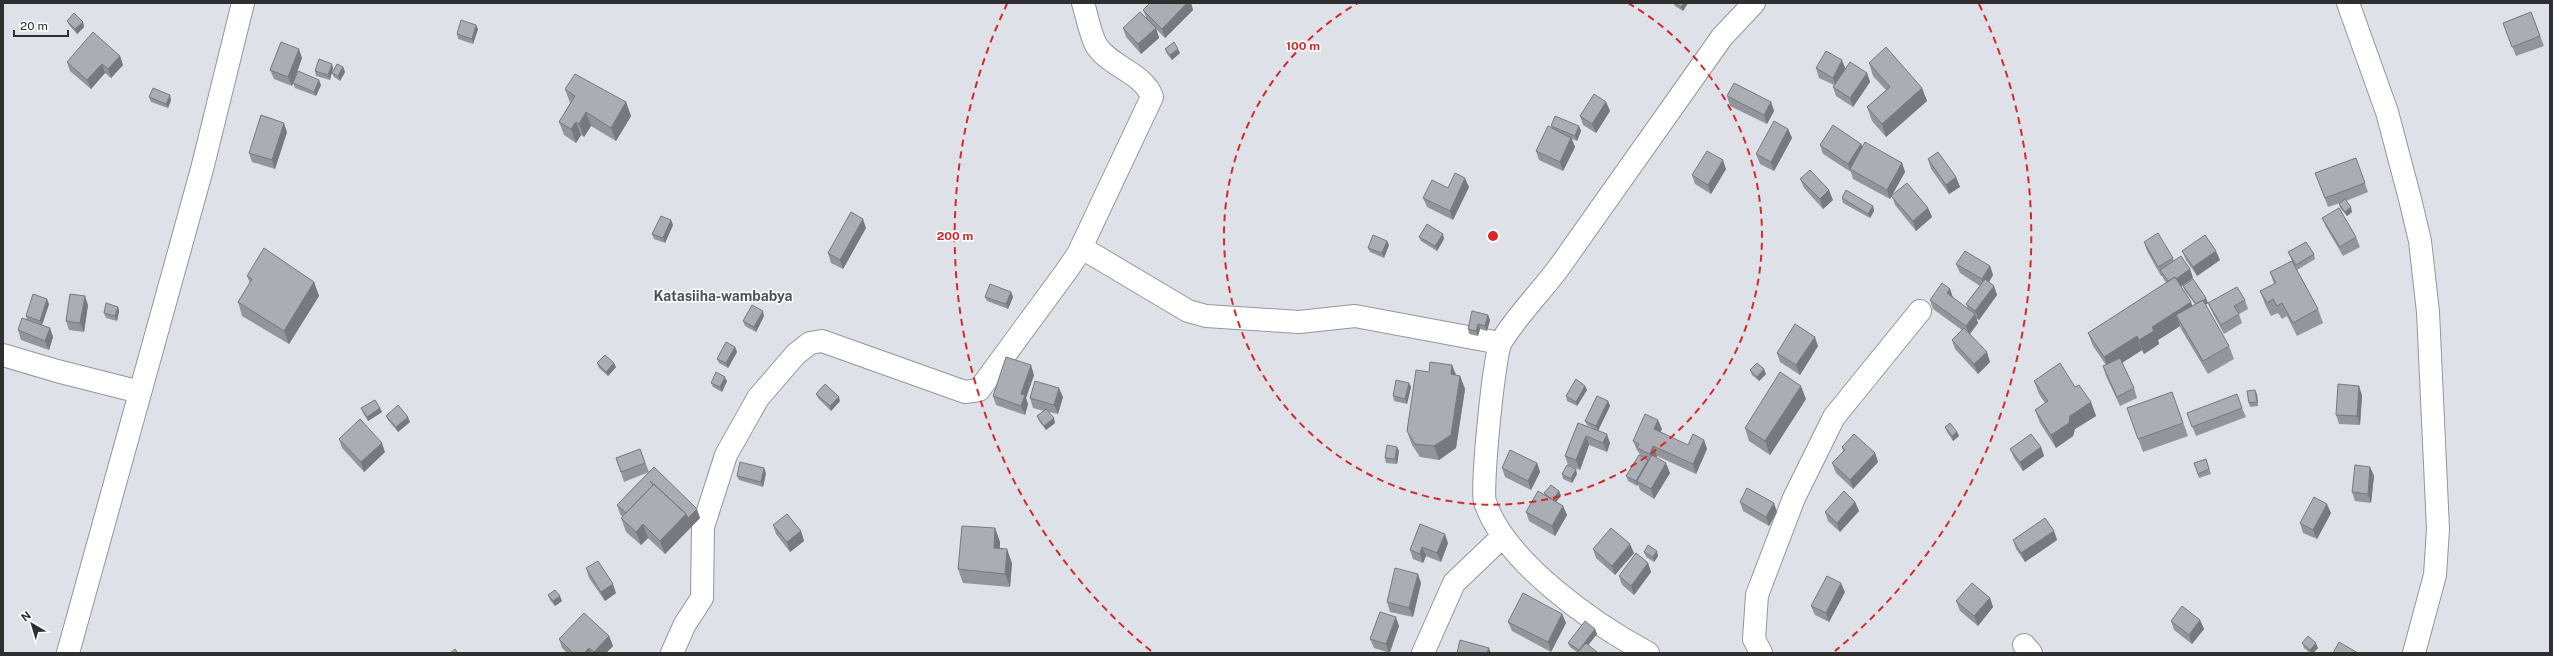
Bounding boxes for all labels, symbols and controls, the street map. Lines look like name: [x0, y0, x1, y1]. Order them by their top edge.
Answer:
scale bar: [14, 12, 68, 38]
text: 20 m: [20, 19, 48, 33]
text: 100 m: [1286, 39, 1320, 53]
text: 200 m: [937, 229, 973, 243]
centre of rings: [1486, 229, 1500, 243]
district label: Katasiiha-wambabya: [653, 288, 793, 304]
north arrow: [12, 604, 52, 644]
text: N: [19, 609, 33, 623]

